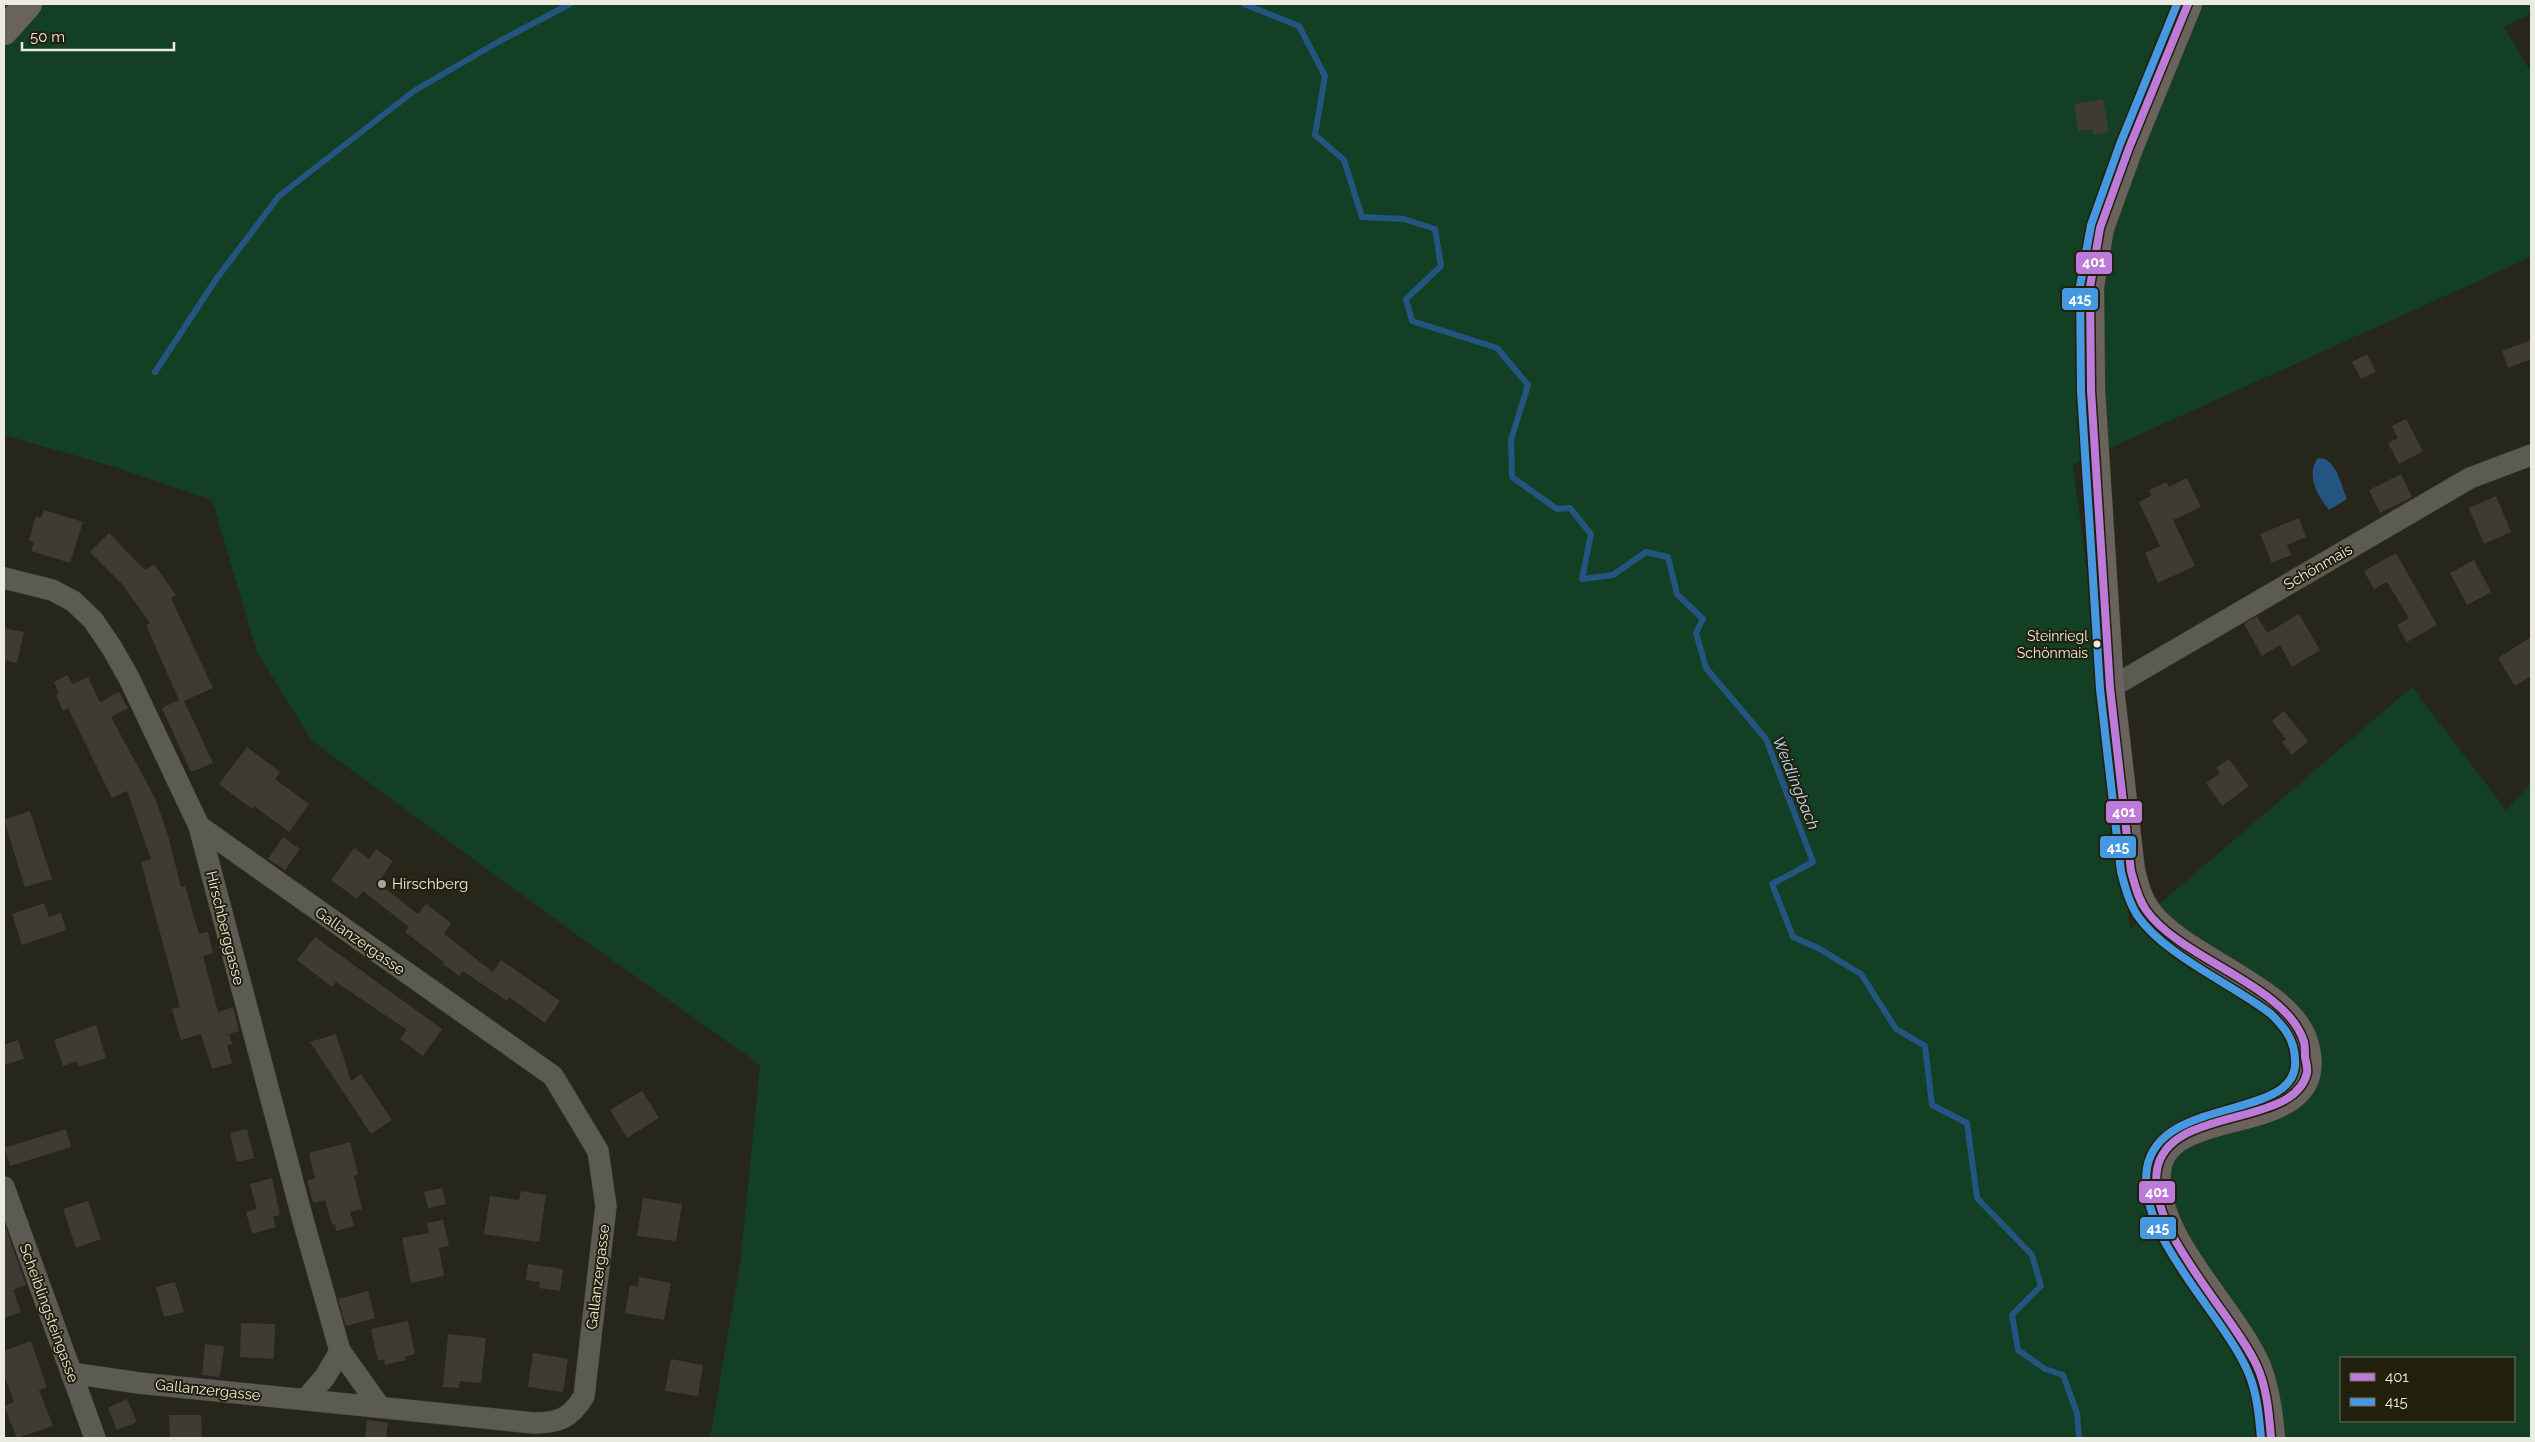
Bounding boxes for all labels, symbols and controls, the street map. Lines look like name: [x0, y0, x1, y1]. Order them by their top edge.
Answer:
scale bar: [22, 20, 175, 52]
text: 50 m: [30, 28, 65, 46]
line badge: 401: [2075, 251, 2113, 275]
text: 401: [2082, 254, 2106, 270]
line badge: 415: [2061, 287, 2099, 311]
text: 415: [2069, 291, 2092, 307]
street label: Schönmais: [2280, 540, 2356, 594]
place label: Steinriegl Schönmais: [2017, 628, 2088, 661]
marker: Steinriegl Schönmais: [2092, 639, 2102, 649]
water label: Weidlingbach: [1769, 734, 1823, 832]
line badge: 401: [2105, 800, 2143, 824]
text: 401: [2112, 804, 2136, 820]
line badge: 415: [2099, 835, 2137, 859]
text: 415: [2107, 839, 2130, 855]
street label: Hirschberggasse: [202, 869, 248, 987]
place label: Hirschberg: [392, 875, 468, 893]
marker: Hirschberg: [376, 878, 388, 890]
street label: Gallanzergasse: [311, 903, 409, 979]
line badge: 401: [2138, 1180, 2176, 1204]
text: 401: [2145, 1184, 2169, 1200]
line badge: 415: [2139, 1216, 2177, 1240]
text: 415: [2147, 1220, 2170, 1236]
street label: Gallanzergasse: [583, 1223, 613, 1331]
street label: Scheiblingsteingasse: [15, 1241, 83, 1385]
legend: [2340, 1357, 2515, 1422]
text: 401: [2385, 1368, 2409, 1386]
street label: Gallanzergasse: [154, 1376, 262, 1405]
text: 415: [2385, 1393, 2408, 1411]

